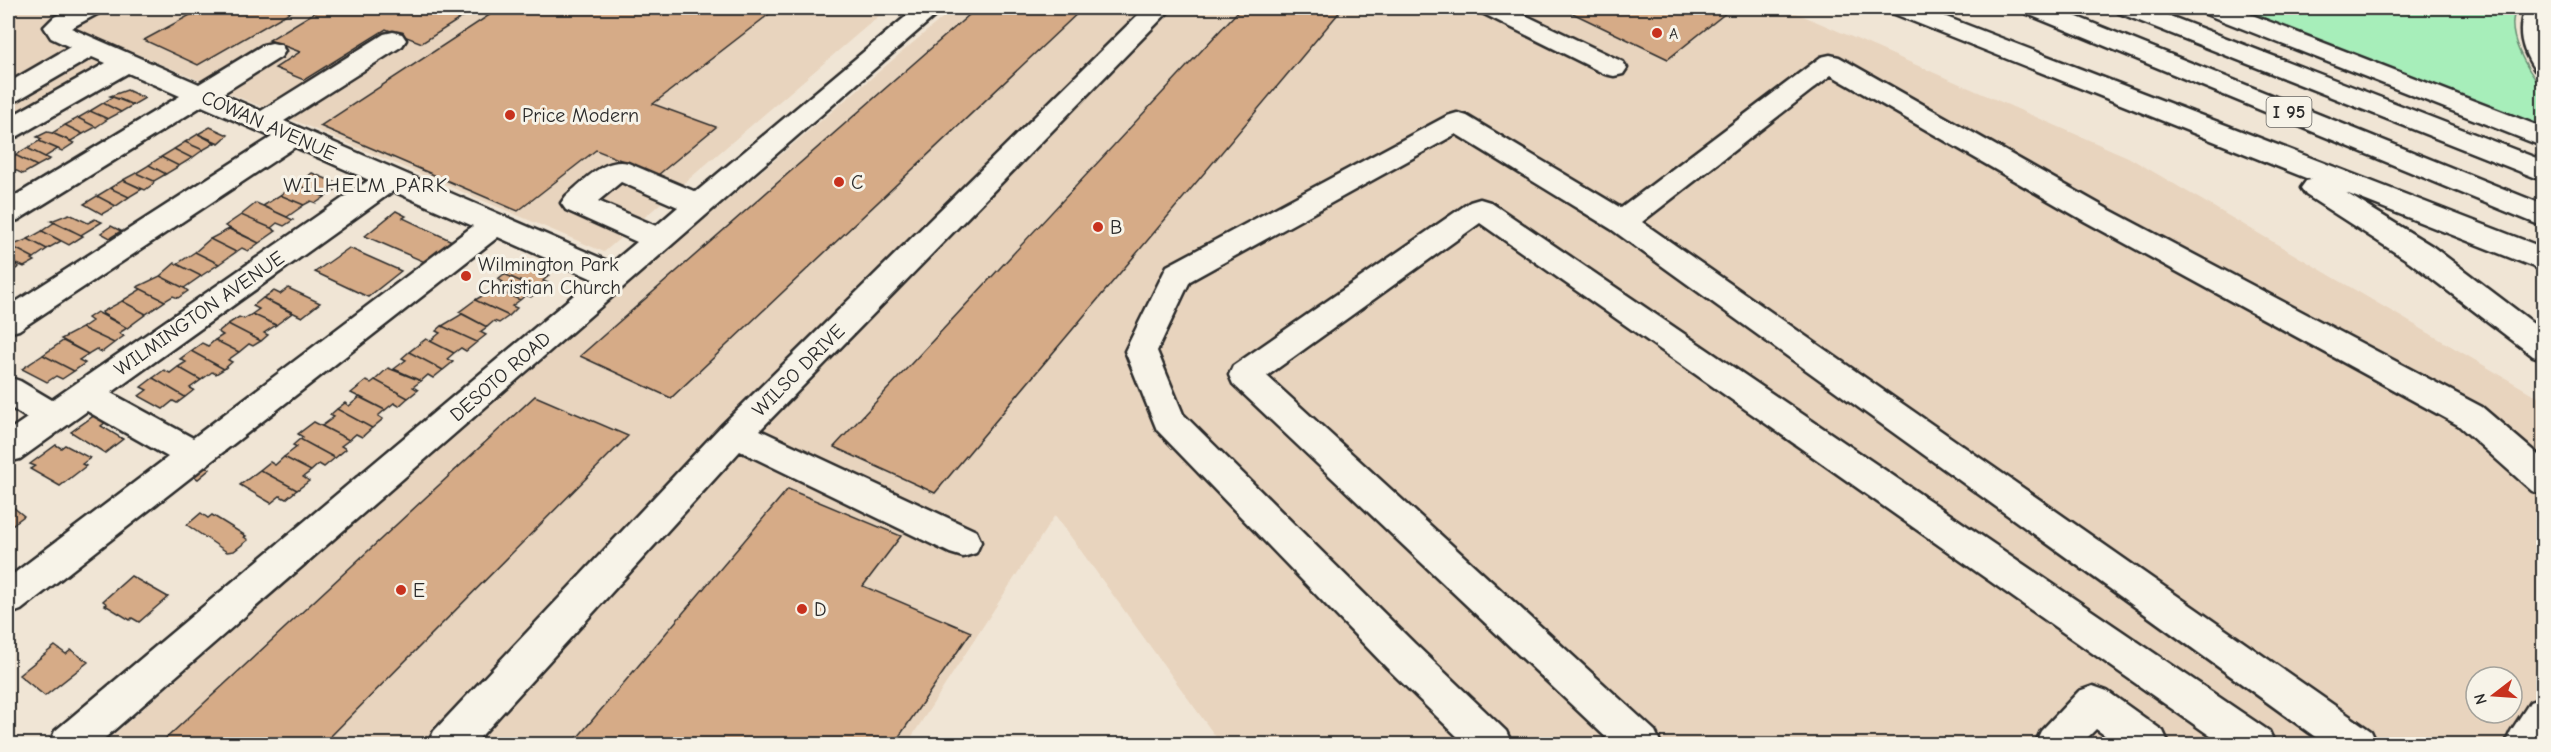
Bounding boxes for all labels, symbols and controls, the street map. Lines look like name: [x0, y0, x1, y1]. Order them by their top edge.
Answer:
place label: A: [1669, 25, 1678, 43]
marker: A: [1650, 26, 1664, 40]
street label: COWAN AVENUE: [198, 85, 340, 165]
road number: I 95: [2266, 97, 2312, 127]
place label: Price Modern: [522, 104, 639, 127]
marker: Price Modern: [503, 108, 517, 122]
place label: C: [851, 171, 863, 194]
district label: WILHELM PARK: [283, 173, 449, 197]
marker: C: [832, 175, 846, 189]
place label: B: [1110, 216, 1122, 239]
marker: B: [1091, 220, 1105, 234]
street label: WILMINGTON AVENUE: [110, 246, 289, 381]
place label: Wilmington Park Christian Church: [478, 253, 621, 299]
marker: Wilmington Park Christian Church: [459, 269, 473, 283]
street label: WILSO DRIVE: [747, 319, 849, 421]
street label: DESOTO ROAD: [445, 327, 555, 426]
place label: E: [413, 579, 425, 602]
marker: E: [394, 583, 408, 597]
place label: D: [814, 598, 827, 621]
marker: D: [795, 602, 809, 616]
north arrow: [2464, 665, 2524, 725]
text: N: [2470, 691, 2491, 707]

